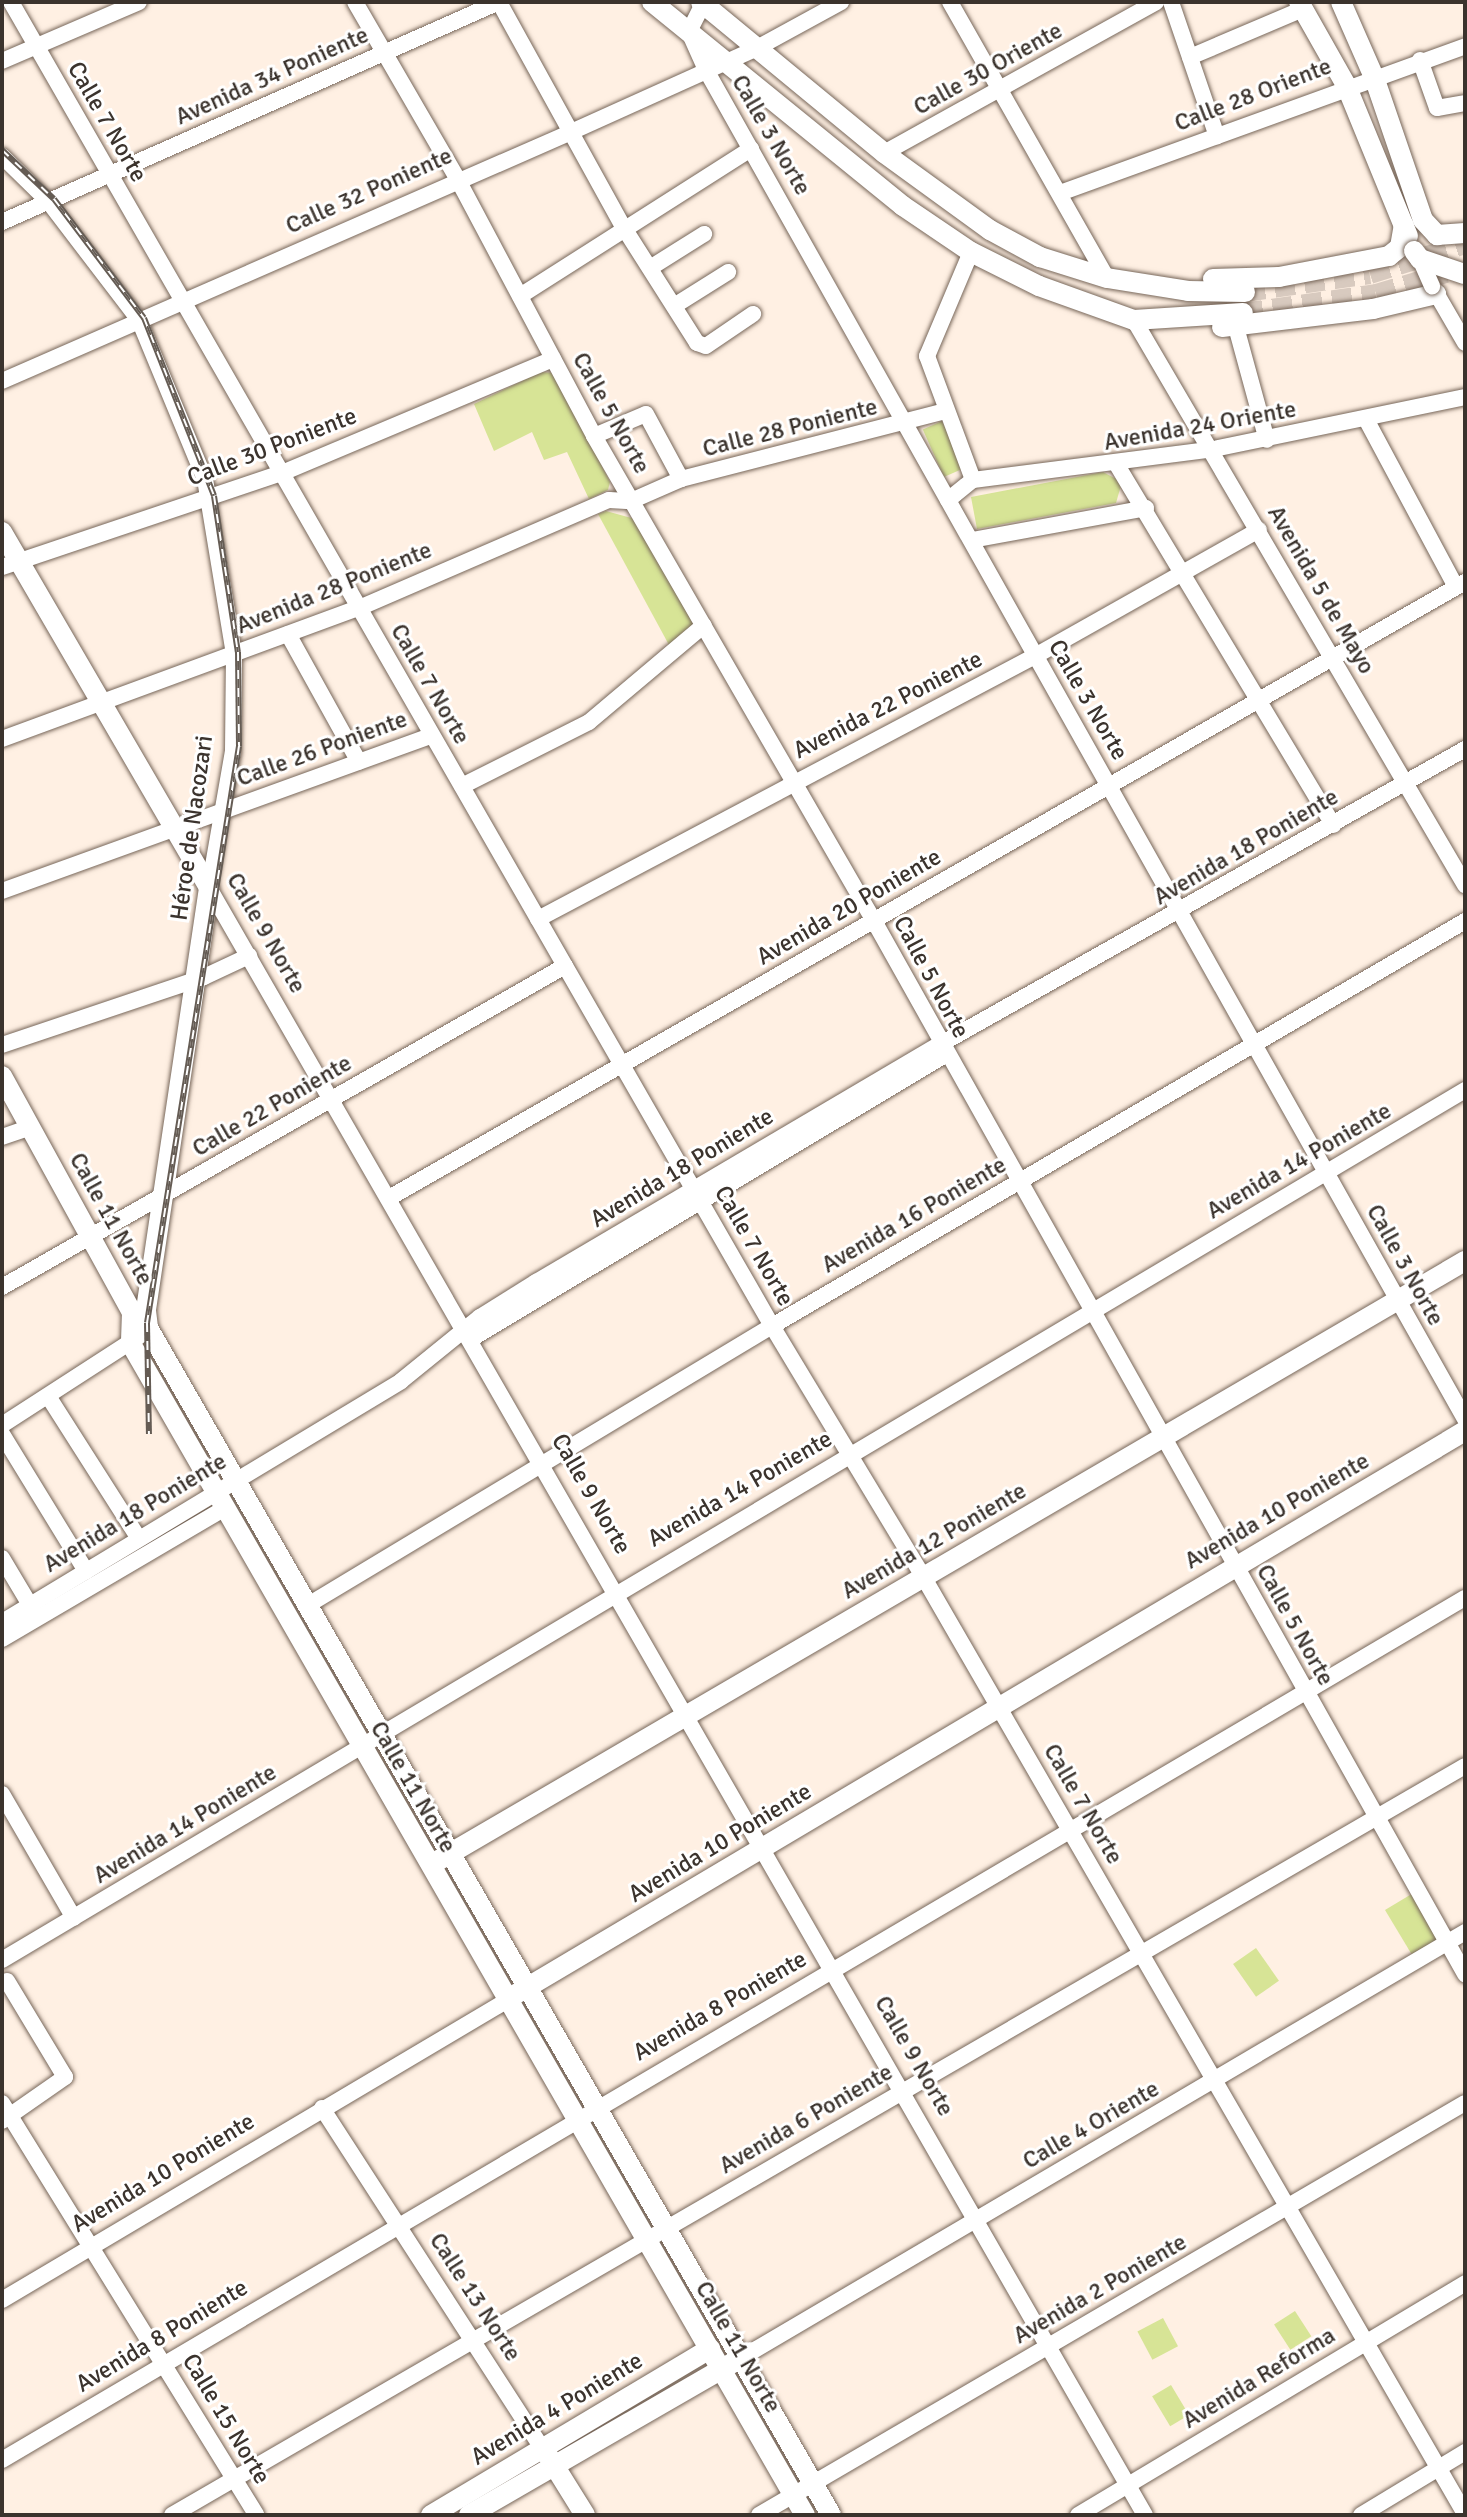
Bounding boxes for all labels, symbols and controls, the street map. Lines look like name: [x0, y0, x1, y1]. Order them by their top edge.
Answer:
street label: Calle 30 Oriente: [909, 16, 1067, 122]
street label: Avenida 34 Poniente: [171, 21, 373, 131]
street label: Calle 28 Oriente: [1171, 52, 1335, 138]
street label: Calle 7 Norte: [61, 57, 153, 187]
street label: Calle 3 Norte: [725, 70, 817, 200]
street label: Calle 32 Poniente: [281, 141, 457, 241]
street label: Calle 5 Norte: [566, 347, 656, 479]
street label: Calle 28 Poniente: [700, 392, 880, 464]
street label: Avenida 24 Oriente: [1102, 395, 1298, 457]
street label: Calle 30 Poniente: [183, 401, 361, 493]
street label: Avenida 5 de Mayo: [1261, 501, 1381, 679]
street label: Avenida 28 Poniente: [232, 536, 436, 640]
street label: Calle 7 Norte: [384, 619, 476, 749]
street label: Calle 3 Norte: [1042, 635, 1134, 765]
street label: Avenida 22 Poniente: [789, 645, 987, 765]
street label: Calle 26 Poniente: [233, 705, 411, 793]
street label: Héroe de Nacozari: [165, 734, 219, 922]
street label: Avenida 18 Poniente: [1149, 782, 1343, 912]
street label: Avenida 20 Poniente: [752, 842, 946, 972]
street label: Calle 9 Norte: [220, 868, 312, 998]
street label: Calle 5 Norte: [887, 911, 975, 1043]
street label: Calle 22 Poniente: [187, 1049, 357, 1163]
street label: Avenida 14 Poniente: [1202, 1096, 1396, 1226]
street label: Avenida 18 Poniente: [585, 1102, 779, 1234]
street label: Calle 11 Norte: [63, 1148, 159, 1290]
street label: Avenida 16 Poniente: [817, 1150, 1011, 1280]
street label: Calle 7 Norte: [708, 1181, 800, 1311]
street label: Calle 3 Norte: [1360, 1199, 1450, 1331]
street label: Avenida 14 Poniente: [643, 1424, 837, 1554]
street label: Calle 9 Norte: [545, 1429, 637, 1559]
street label: Avenida 10 Poniente: [1180, 1446, 1374, 1576]
street label: Avenida 18 Poniente: [38, 1447, 232, 1579]
street label: Avenida 12 Poniente: [837, 1476, 1031, 1606]
street label: Calle 5 Norte: [1250, 1559, 1340, 1691]
street label: Calle 11 Norte: [364, 1716, 462, 1858]
street label: Calle 7 Norte: [1037, 1739, 1129, 1869]
street label: Avenida 14 Poniente: [88, 1758, 282, 1890]
street label: Avenida 10 Poniente: [623, 1777, 817, 1909]
street label: Avenida 8 Poniente: [628, 1945, 812, 2067]
street label: Calle 9 Norte: [868, 1991, 960, 2121]
street label: Avenida 6 Poniente: [714, 2058, 898, 2180]
street label: Calle 4 Oriente: [1018, 2074, 1164, 2176]
street label: Avenida 10 Poniente: [66, 2107, 260, 2239]
street label: Calle 13 Norte: [423, 2228, 527, 2366]
street label: Avenida 2 Poniente: [1008, 2228, 1192, 2350]
street label: Avenida 8 Poniente: [71, 2273, 253, 2399]
street label: Calle 11 Norte: [689, 2276, 787, 2418]
street label: Avenida Reforma: [1177, 2321, 1341, 2435]
street label: Avenida 4 Poniente: [466, 2346, 648, 2472]
street label: Calle 15 Norte: [176, 2349, 276, 2489]

